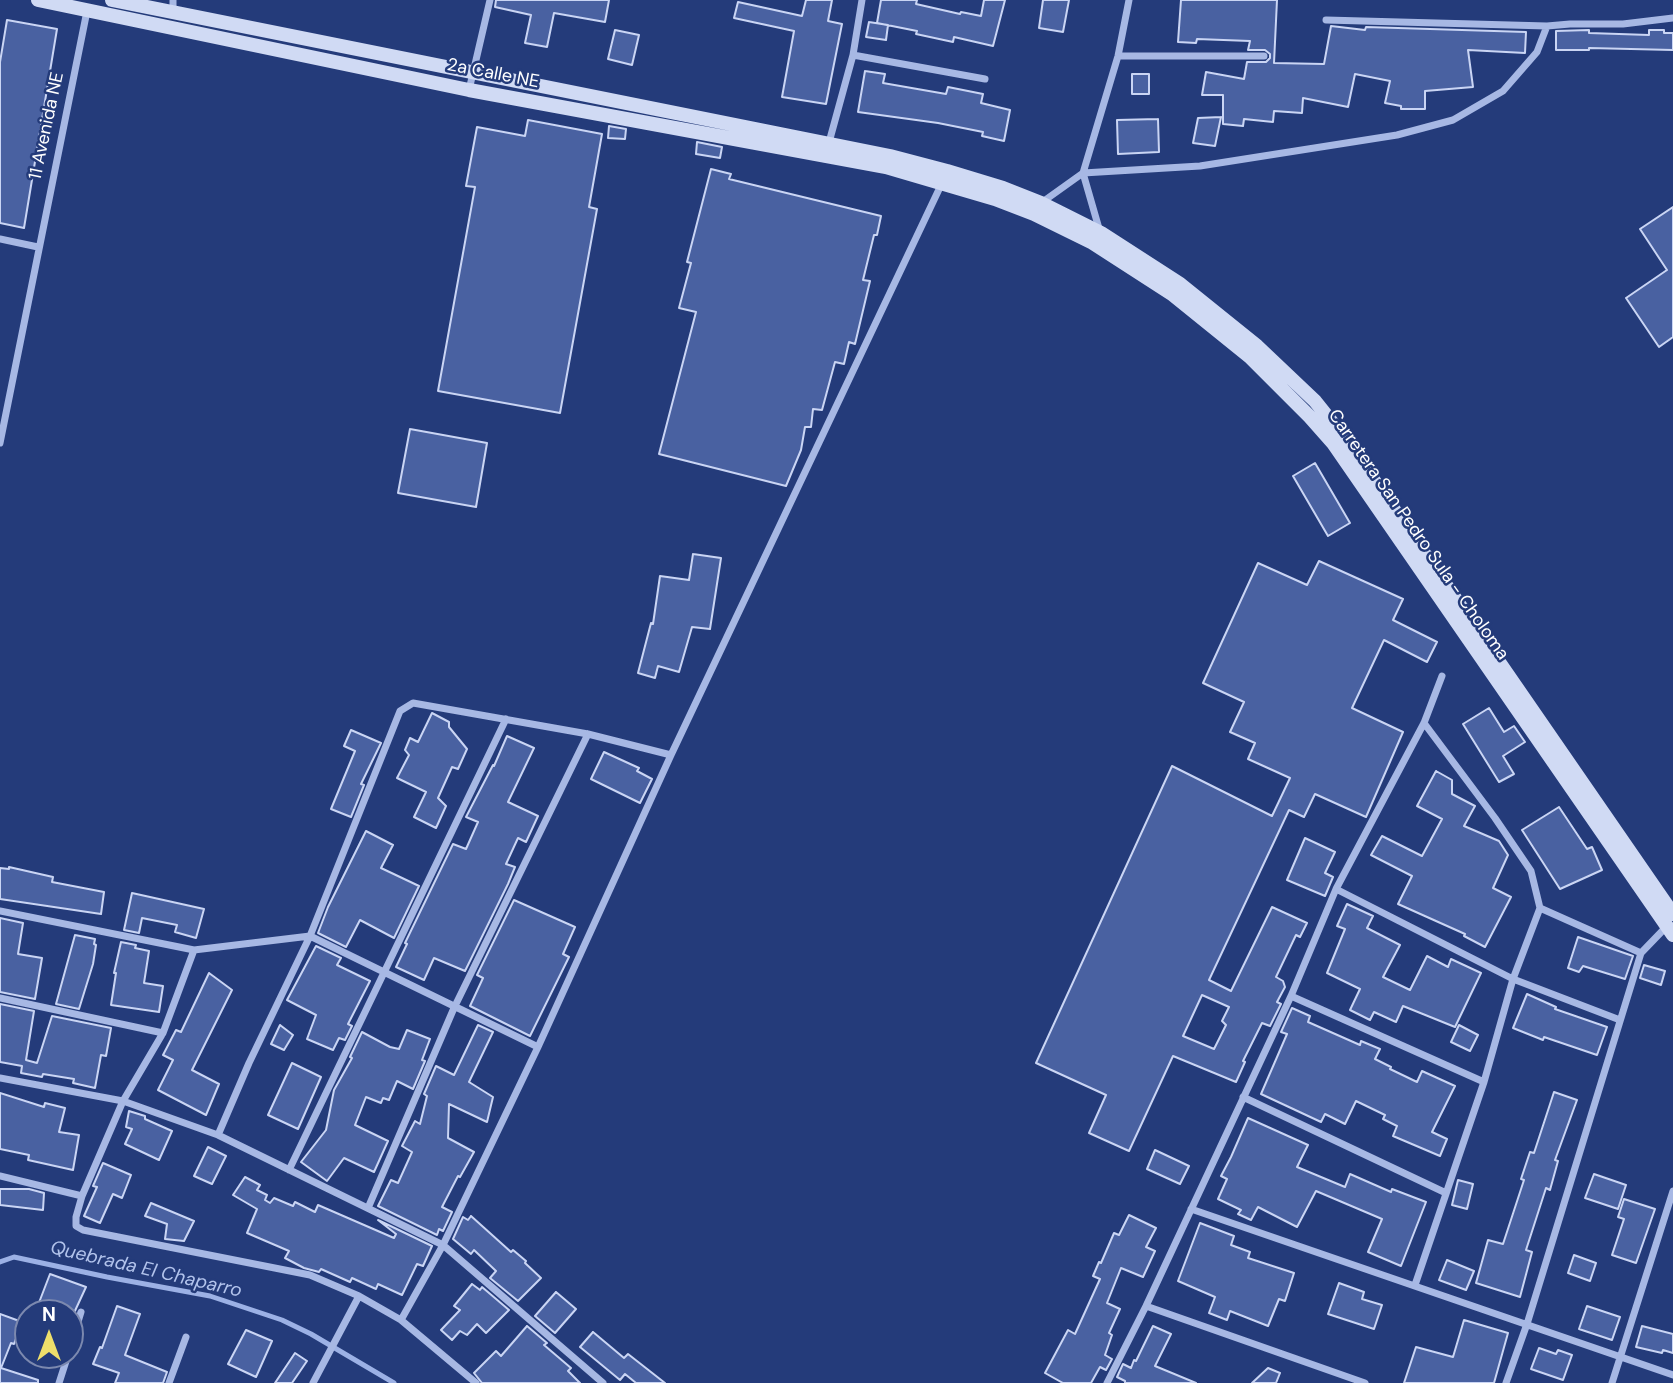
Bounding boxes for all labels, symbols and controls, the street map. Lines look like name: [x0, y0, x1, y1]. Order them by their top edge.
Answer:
street label: 2a Calle NE: [445, 54, 541, 94]
street label: 11 Avenida NE: [25, 70, 69, 182]
street label: Carretera San Pedro Sula - Choloma: [1323, 406, 1513, 664]
water label: Quebrada El Chaparro: [48, 1237, 244, 1303]
north arrow: [14, 1299, 84, 1369]
text: N: [42, 1302, 56, 1327]

